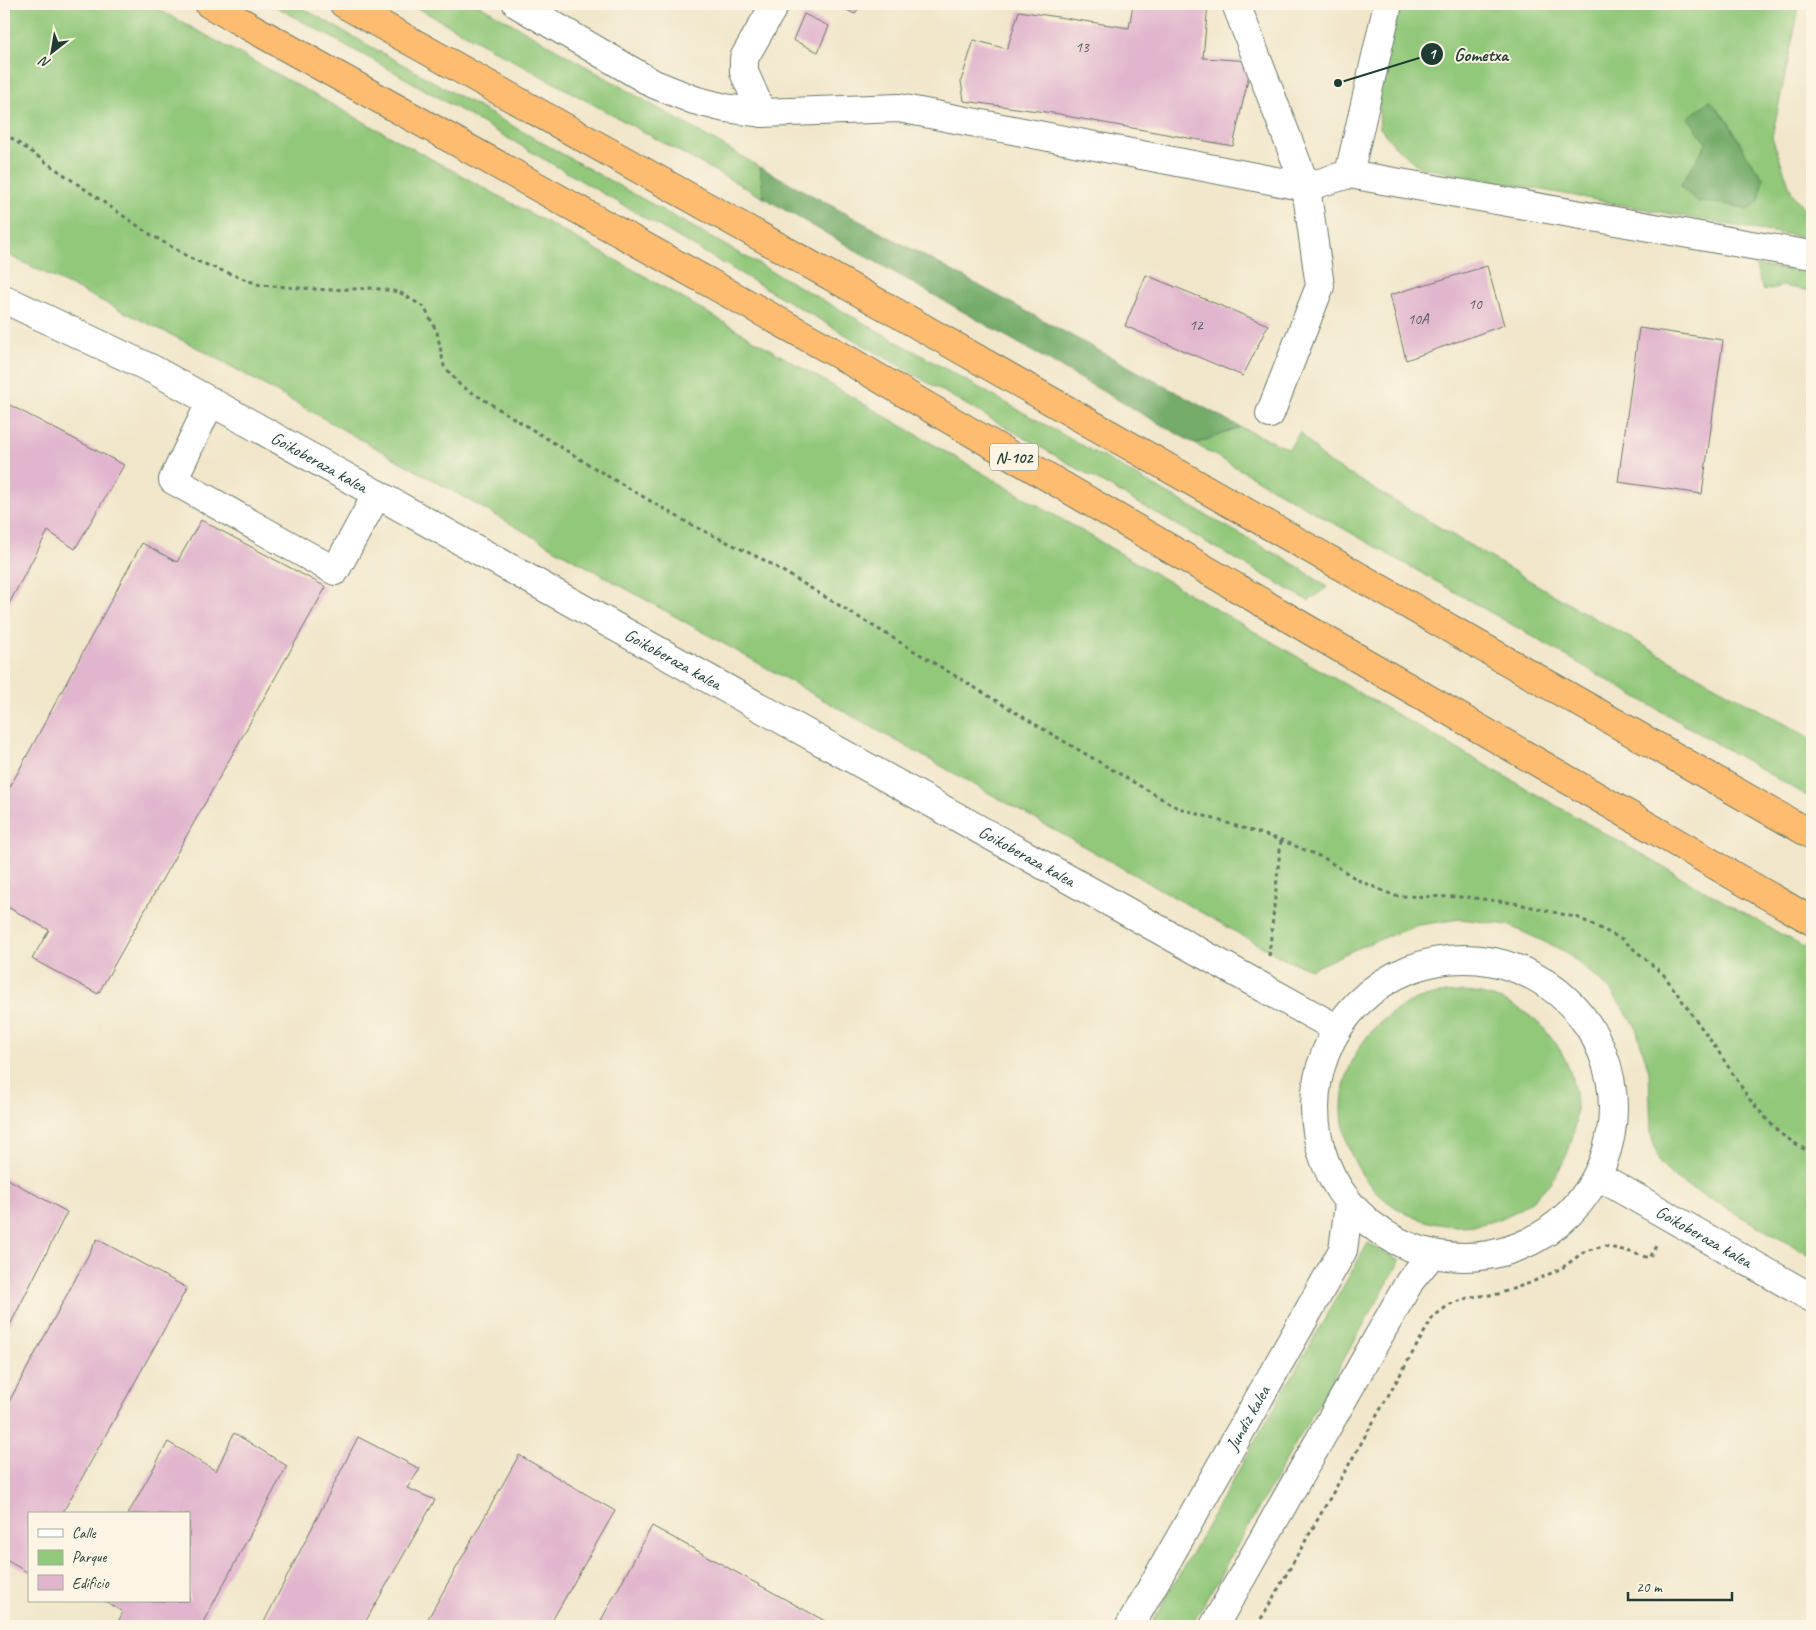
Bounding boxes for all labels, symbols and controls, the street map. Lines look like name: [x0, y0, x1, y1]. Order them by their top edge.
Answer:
north arrow: [28, 28, 78, 78]
callout: Gometxa: [1419, 37, 1518, 71]
house number: 13: [1075, 38, 1090, 57]
text: Gometxa: [1454, 43, 1510, 67]
text: 1: [1429, 45, 1438, 64]
text: N: [35, 52, 54, 72]
house number: 10: [1468, 295, 1483, 314]
house number: 10A: [1407, 310, 1430, 329]
house number: 12: [1189, 316, 1204, 335]
street label: Goikoberaza kalea: [267, 426, 373, 498]
road number: N-102: [990, 444, 1038, 471]
street label: Goikoberaza kalea: [621, 623, 727, 695]
street label: Goikoberaza kalea: [975, 820, 1080, 892]
street label: Goikoberaza kalea: [1652, 1200, 1757, 1273]
street label: Jundiz kalea: [1220, 1380, 1276, 1455]
legend: [28, 1512, 190, 1602]
text: Calle: [72, 1524, 97, 1543]
text: Parque: [72, 1548, 108, 1567]
scale bar: [1628, 1570, 1732, 1602]
text: Edificio: [72, 1574, 110, 1593]
text: 20 m: [1636, 1578, 1663, 1597]

